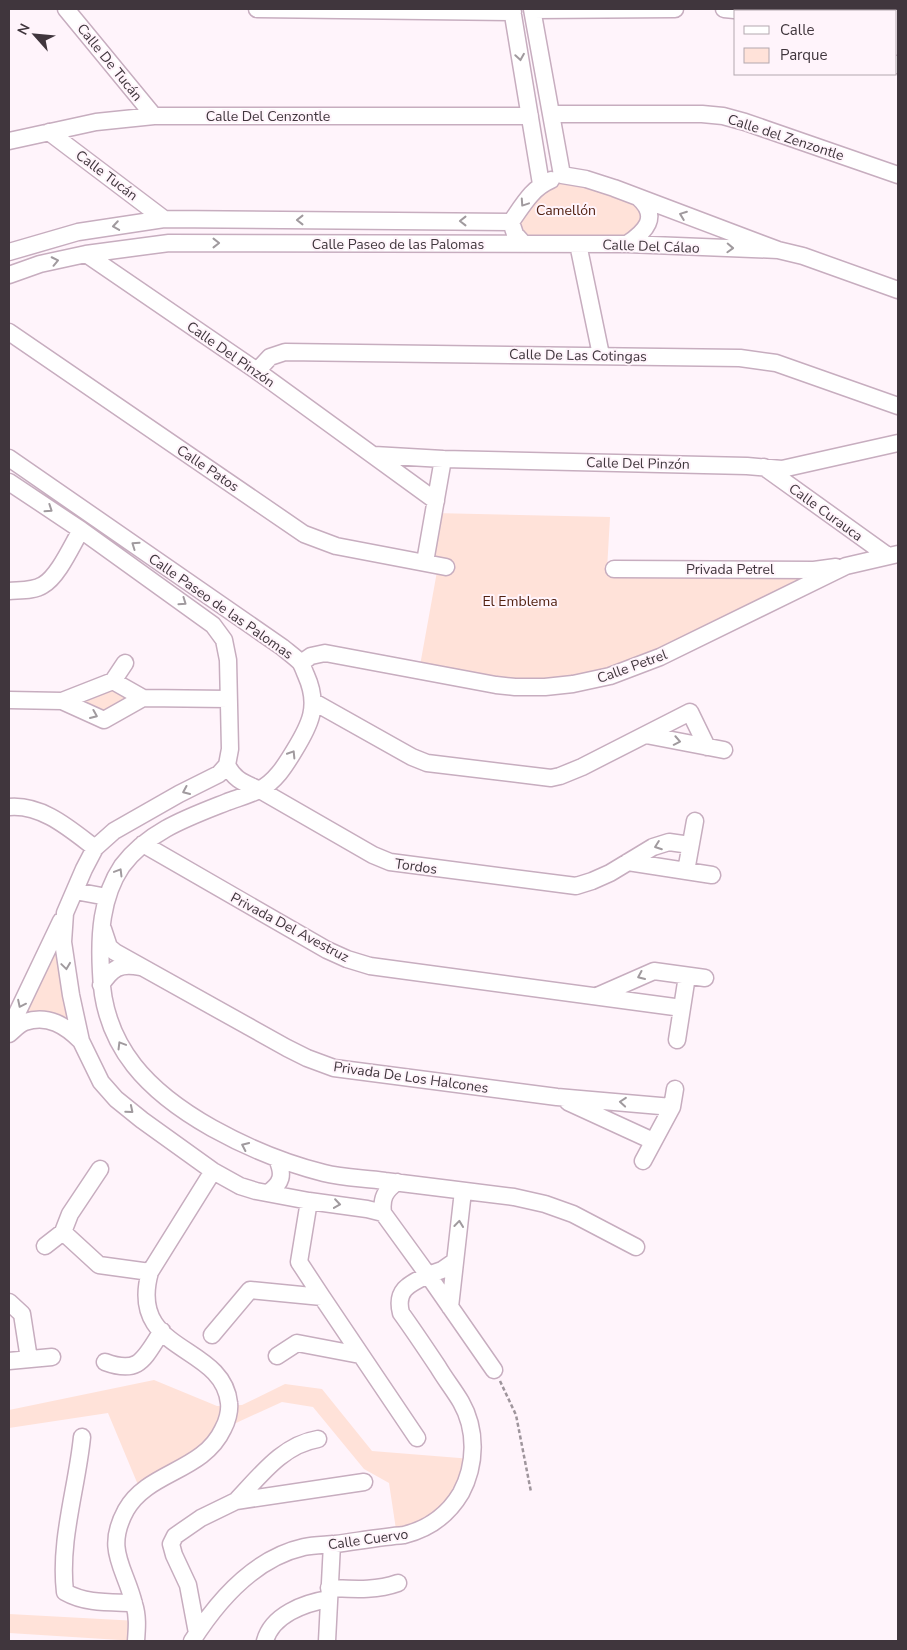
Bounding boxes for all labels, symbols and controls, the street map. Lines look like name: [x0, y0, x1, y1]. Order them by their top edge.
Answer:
north arrow: [10, 10, 60, 60]
legend: [734, 10, 897, 75]
text: N: [13, 20, 35, 38]
street label: Calle De Tucán: [73, 20, 147, 105]
text: Calle: [780, 20, 815, 40]
text: Parque: [780, 45, 828, 65]
one-way arrow: [514, 53, 525, 61]
street label: Calle Del Cenzontle: [206, 107, 330, 126]
street label: Calle del Zenzontle: [725, 110, 846, 165]
street label: Calle Tucán: [72, 146, 142, 205]
one-way arrow: [521, 197, 530, 207]
park label: Camellón: [536, 201, 596, 220]
one-way arrow: [679, 211, 688, 221]
one-way arrow: [296, 215, 304, 225]
one-way arrow: [458, 216, 466, 226]
one-way arrow: [112, 221, 120, 231]
street label: Calle Paseo de las Palomas: [312, 235, 484, 254]
street label: Calle Del Cálao: [602, 235, 700, 258]
one-way arrow: [213, 238, 221, 248]
one-way arrow: [726, 243, 734, 254]
one-way arrow: [51, 256, 60, 267]
street label: Calle Del Pinzón: [183, 317, 279, 392]
street label: Calle De Las Cotingas: [509, 345, 647, 366]
street label: Calle Patos: [173, 441, 243, 496]
street label: Calle Del Pinzón: [586, 453, 690, 474]
street label: Calle Curauca: [785, 479, 867, 546]
one-way arrow: [43, 503, 53, 512]
one-way arrow: [131, 542, 140, 551]
street label: Calle Paseo de las Palomas: [145, 549, 297, 664]
street label: Privada Petrel: [686, 560, 775, 579]
park label: El Emblema: [482, 592, 558, 611]
one-way arrow: [177, 596, 187, 605]
street label: Calle Petrel: [594, 645, 671, 688]
one-way arrow: [89, 710, 97, 720]
one-way arrow: [672, 735, 681, 745]
one-way arrow: [285, 751, 295, 760]
one-way arrow: [182, 784, 191, 795]
one-way arrow: [654, 840, 662, 850]
street label: Tordos: [393, 854, 439, 879]
one-way arrow: [112, 869, 122, 878]
street label: Privada Del Avestruz: [227, 888, 353, 967]
one-way arrow: [60, 962, 71, 970]
one-way arrow: [637, 970, 646, 981]
one-way arrow: [17, 999, 27, 1008]
one-way arrow: [117, 1042, 127, 1051]
street label: Privada De Los Halcones: [332, 1057, 490, 1098]
one-way arrow: [619, 1097, 627, 1108]
one-way arrow: [124, 1104, 133, 1113]
one-way arrow: [241, 1141, 250, 1152]
one-way arrow: [332, 1199, 341, 1209]
one-way arrow: [453, 1219, 464, 1227]
street label: Calle Cuervo: [327, 1524, 410, 1555]

